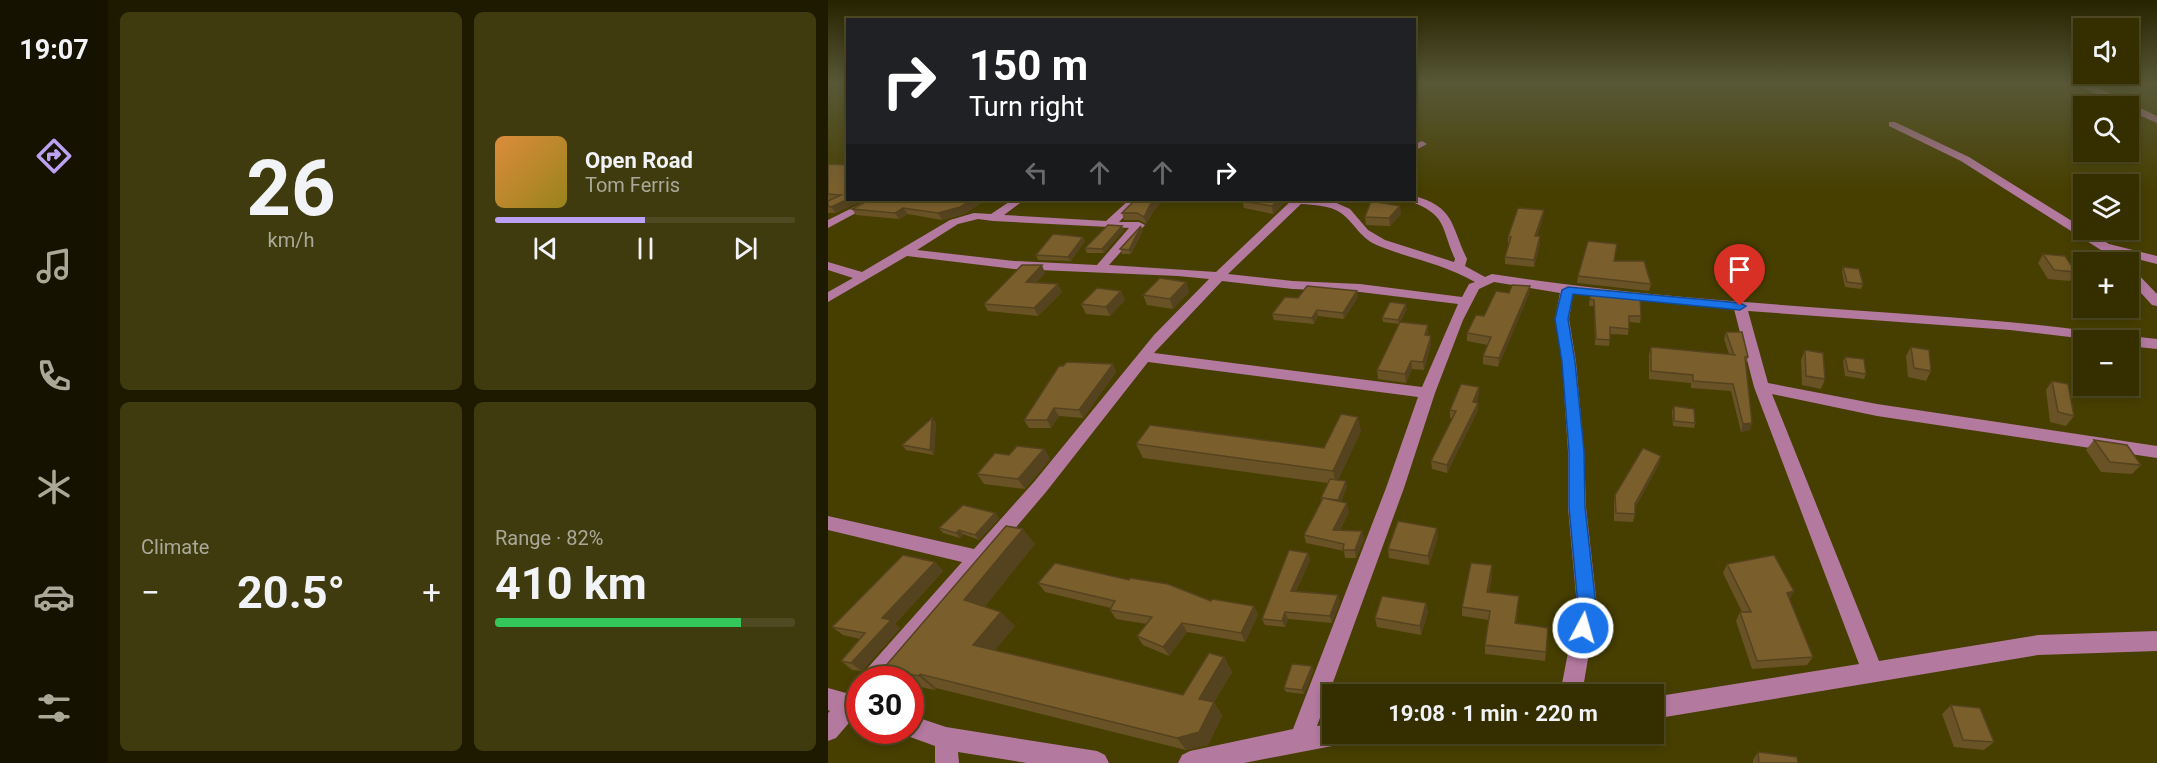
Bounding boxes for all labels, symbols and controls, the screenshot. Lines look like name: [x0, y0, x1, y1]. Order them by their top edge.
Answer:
map controls: [2073, 18, 2139, 396]
button: sound: [2073, 18, 2139, 84]
text: 19:07: [19, 34, 89, 66]
text: 150 m: [969, 41, 1088, 90]
icon: right: [870, 42, 948, 120]
text: Turn right: [969, 91, 1084, 123]
button: search: [2073, 96, 2139, 162]
icon: directions: [33, 135, 75, 177]
text: 26: [246, 143, 336, 234]
text: Open Road: [585, 148, 693, 173]
icon: left: [1020, 156, 1053, 189]
icon: ahead: [1083, 156, 1116, 189]
icon: ahead: [1146, 156, 1179, 189]
icon: right: [1209, 156, 1242, 189]
text: Tom Ferris: [585, 173, 680, 197]
button: layers: [2073, 174, 2139, 240]
text: km/h: [268, 228, 314, 252]
icon: previous: [529, 232, 562, 265]
icon: pause: [629, 232, 662, 265]
icon: next: [729, 232, 762, 265]
pin: [1714, 244, 1765, 306]
icon: music: [33, 245, 75, 287]
button: +: [2073, 252, 2139, 318]
icon: arrive: [1723, 253, 1756, 286]
button: −: [2073, 330, 2139, 396]
icon: phone: [33, 355, 75, 397]
icon: climate: [33, 466, 75, 508]
text: Range · 82%: [495, 526, 603, 550]
text: Climate: [141, 535, 209, 559]
text: 410 km: [495, 557, 647, 610]
text: 20.5°: [237, 566, 345, 619]
text: −: [141, 573, 160, 612]
text: +: [422, 573, 441, 612]
icon: car: [33, 576, 75, 618]
position arrow: [1551, 596, 1615, 660]
speed limit sign: 30: [846, 666, 924, 744]
icon: filters: [33, 687, 75, 729]
text: 19:08 · 1 min · 220 m: [1388, 701, 1598, 726]

